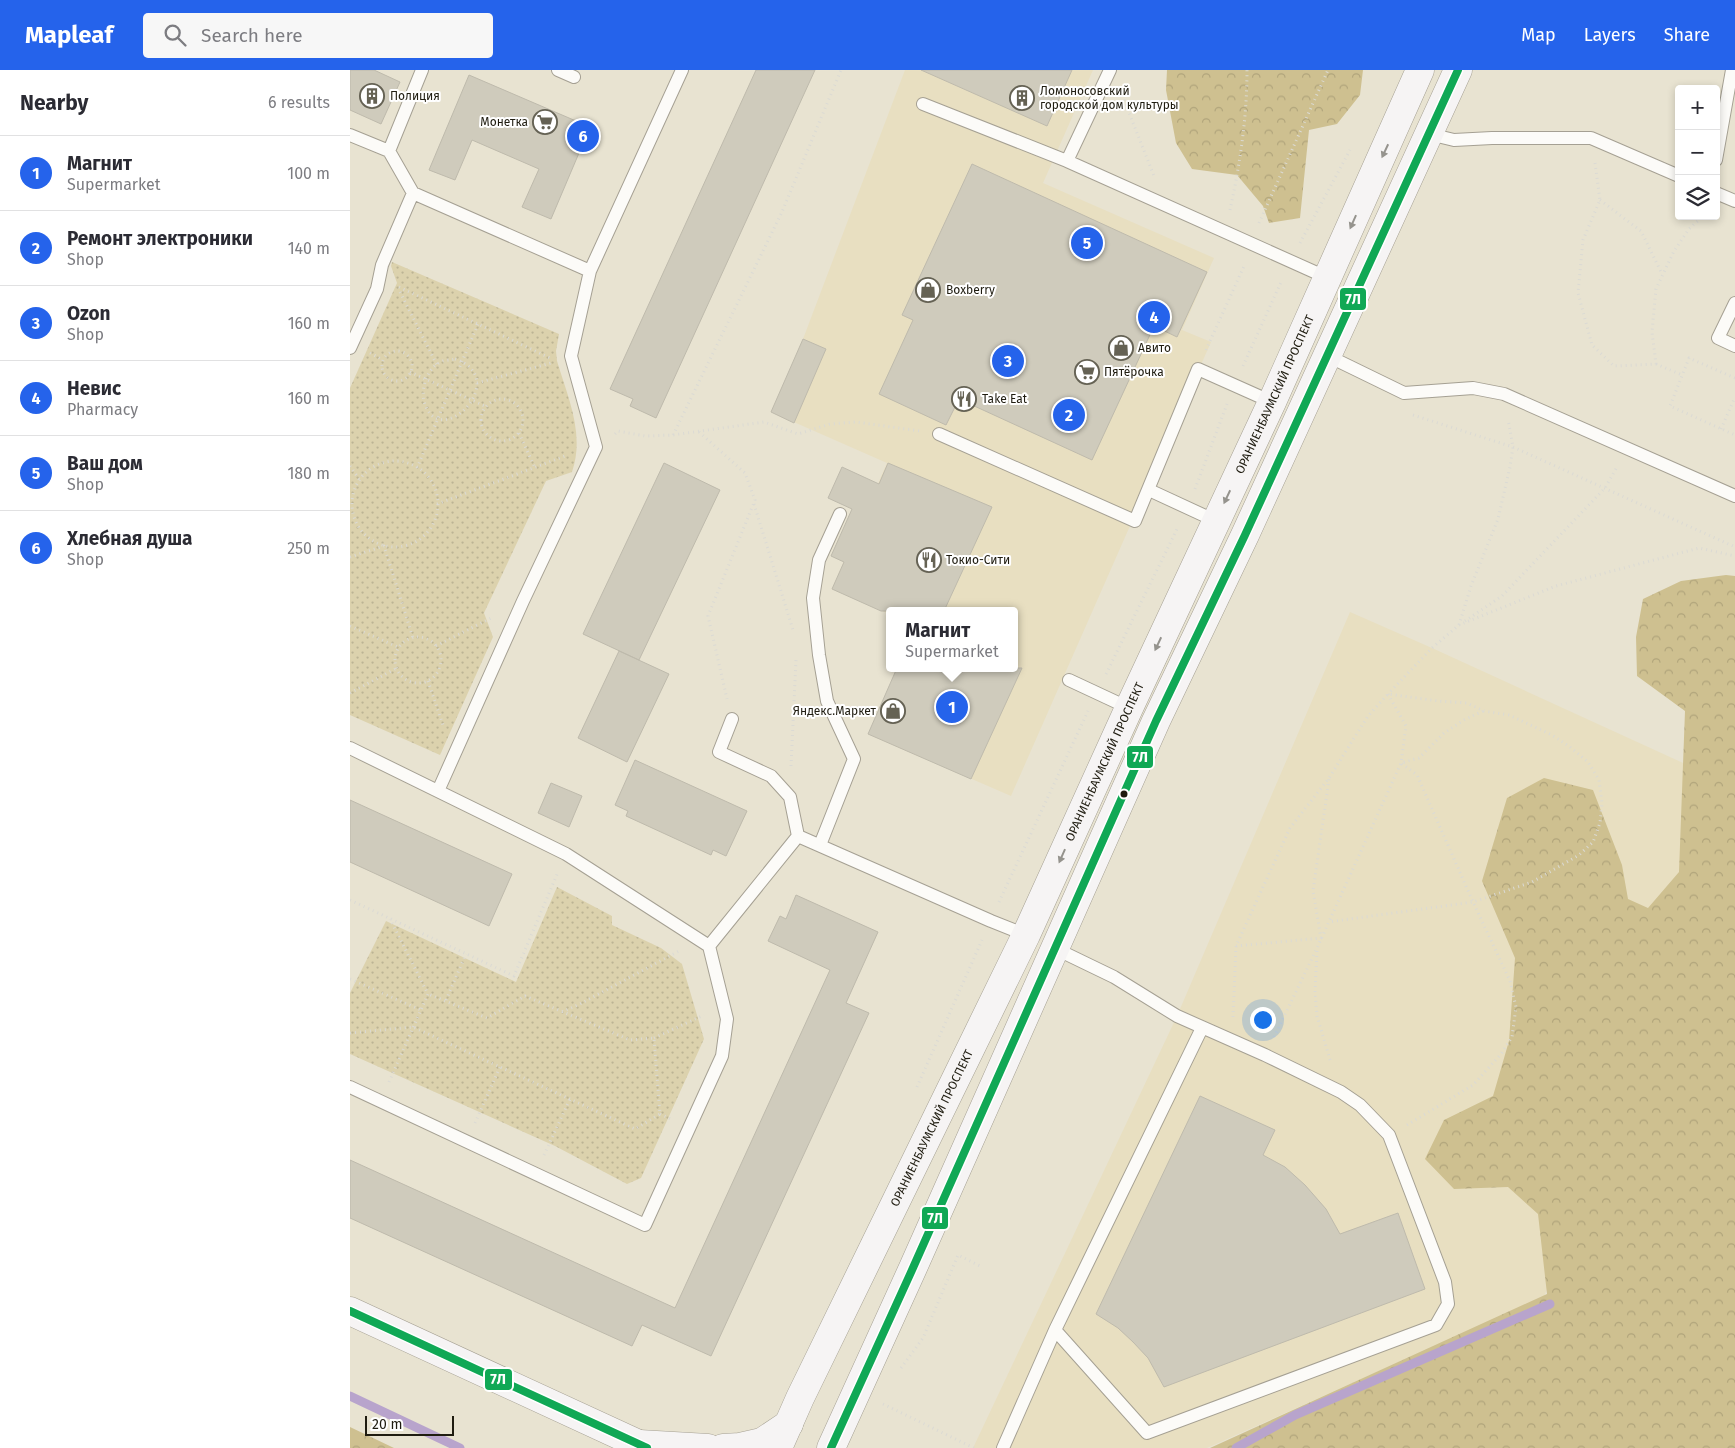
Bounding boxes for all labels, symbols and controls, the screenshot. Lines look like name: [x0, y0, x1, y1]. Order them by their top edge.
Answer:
search box: [143, 13, 493, 58]
text: Mapleaf: [25, 21, 113, 49]
icon: search: [161, 21, 189, 49]
text: Search here: [201, 24, 303, 47]
text: Map: [1521, 24, 1556, 46]
text: Layers: [1584, 24, 1636, 46]
text: Share: [1664, 24, 1710, 46]
building icon: Полиция: [359, 83, 385, 109]
place label: Ломоносовский городской дом культуры: [1040, 84, 1179, 112]
building icon: Ломоносовский городской дом культуры: [1009, 85, 1035, 111]
map controls: [1675, 85, 1720, 220]
button: +: [1675, 85, 1720, 130]
place label: Полиция: [390, 89, 440, 103]
text: Nearby: [20, 90, 88, 116]
text: 6 results: [268, 93, 330, 112]
supermarket icon: Монетка: [532, 109, 558, 135]
place label: Монетка: [480, 115, 528, 129]
pin: 6: [567, 117, 599, 155]
button: −: [1675, 130, 1720, 175]
one-way arrow: [1380, 144, 1389, 159]
text: Магнит: [67, 152, 132, 175]
text: 1: [32, 164, 40, 183]
text: 100 m: [287, 164, 330, 183]
text: Supermarket: [67, 175, 161, 194]
button: layers: [1675, 175, 1720, 220]
one-way arrow: [1348, 215, 1356, 229]
pin: 5: [1071, 224, 1103, 262]
text: Ремонт электроники: [67, 227, 253, 250]
text: 2: [32, 239, 40, 258]
text: 140 m: [288, 239, 330, 258]
text: Shop: [67, 250, 104, 269]
shop icon: Boxberry: [915, 277, 941, 303]
place label: Boxberry: [946, 283, 995, 297]
line badge: 7Л: [1339, 287, 1367, 311]
text: 7Л: [1345, 291, 1361, 308]
pin: 4: [1138, 298, 1170, 336]
text: Ozon: [67, 302, 111, 325]
street label: ОРАНИЕНБАУМСКИЙ ПРОСПЕКТ: [1232, 312, 1317, 476]
text: 3: [32, 314, 40, 333]
text: 160 m: [288, 314, 330, 333]
text: Shop: [67, 325, 104, 344]
shop icon: Авито: [1108, 335, 1134, 361]
place label: Авито: [1138, 341, 1171, 355]
pin: 3: [992, 342, 1024, 380]
supermarket icon: Пятёрочка: [1074, 359, 1100, 385]
place label: Пятёрочка: [1104, 365, 1164, 379]
text: Невис: [67, 377, 121, 400]
restaurant icon: Take Eat: [951, 386, 977, 412]
text: 4: [31, 389, 41, 408]
text: 160 m: [288, 389, 330, 408]
place label: Take Eat: [982, 392, 1028, 406]
pin: 2: [1053, 396, 1085, 434]
text: Pharmacy: [67, 400, 138, 419]
text: Ваш дом: [67, 452, 143, 475]
text: 5: [32, 464, 40, 483]
text: 180 m: [287, 464, 330, 483]
text: Shop: [67, 475, 104, 494]
one-way arrow: [1223, 490, 1231, 504]
text: Хлебная душа: [67, 527, 193, 550]
text: 6: [31, 539, 41, 558]
text: 250 m: [287, 539, 330, 558]
restaurant icon: Токио-Сити: [916, 547, 942, 573]
text: Shop: [67, 550, 104, 569]
place label: Токио-Сити: [946, 553, 1010, 567]
popup: [886, 607, 1018, 672]
text: Магнит: [905, 619, 970, 642]
one-way arrow: [1154, 637, 1163, 652]
text: Supermarket: [905, 642, 999, 661]
street label: ОРАНИЕНБАУМСКИЙ ПРОСПЕКТ: [1062, 680, 1147, 843]
pin: 1: [936, 688, 968, 726]
shop icon: Яндекс.Маркет: [880, 698, 906, 724]
place label: Яндекс.Маркет: [793, 704, 877, 718]
line badge: 7Л: [1126, 745, 1154, 769]
text: 7Л: [1132, 749, 1148, 766]
unlabelled marker: [1119, 789, 1129, 799]
one-way arrow: [1057, 849, 1065, 863]
your location: [1250, 1007, 1276, 1033]
street label: ОРАНИЕНБАУМСКИЙ ПРОСПЕКТ: [888, 1047, 976, 1209]
line badge: 7Л: [921, 1206, 949, 1230]
text: 7Л: [927, 1210, 943, 1227]
line badge: 7Л: [484, 1368, 513, 1391]
text: 7Л: [490, 1371, 506, 1388]
scale bar: [365, 1413, 454, 1436]
text: 20 m: [372, 1416, 402, 1433]

